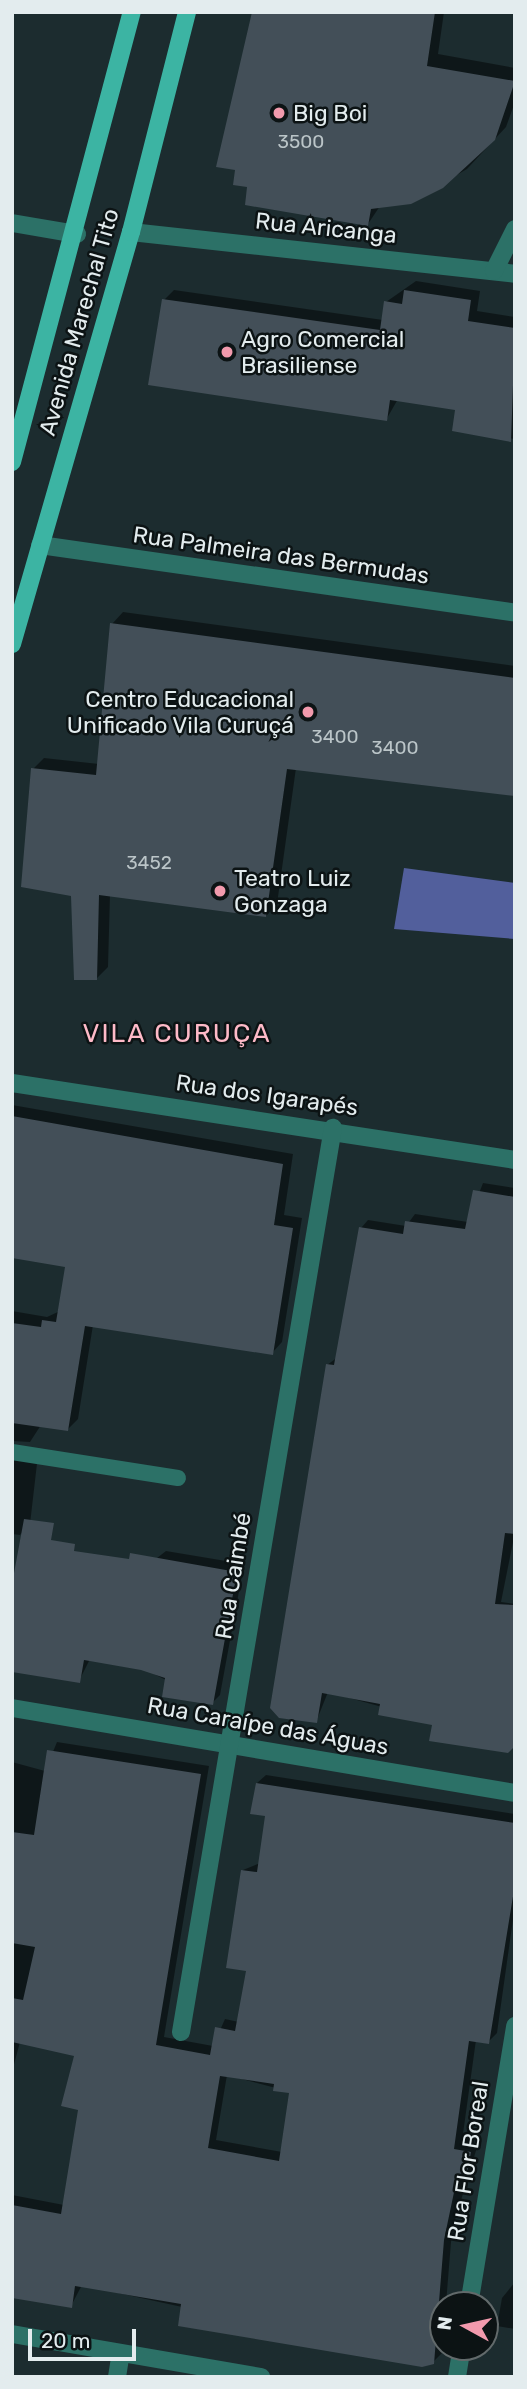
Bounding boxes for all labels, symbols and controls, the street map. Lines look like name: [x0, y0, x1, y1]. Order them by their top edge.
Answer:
place label: Big Boi: [293, 99, 367, 127]
marker: Big Boi: [271, 105, 287, 121]
house number: 3500: [278, 131, 324, 153]
street label: Avenida Marechal Tito: [33, 205, 125, 439]
street label: Rua Aricanga: [254, 207, 398, 249]
place label: Agro Comercial Brasiliense: [241, 325, 404, 379]
marker: Agro Comercial Brasiliense: [219, 344, 235, 360]
street label: Rua Palmeira das Bermudas: [131, 521, 431, 589]
place label: Centro Educacional Unificado Vila Curuçá: [66, 685, 294, 739]
marker: Centro Educacional Unificado Vila Curuçá: [300, 704, 316, 720]
house number: 3400: [311, 726, 359, 748]
house number: 3400: [371, 737, 419, 759]
house number: 3452: [126, 852, 172, 874]
place label: Teatro Luiz Gonzaga: [234, 864, 351, 918]
marker: Teatro Luiz Gonzaga: [212, 883, 228, 899]
district label: VILA CURUÇA: [83, 1018, 271, 1050]
street label: Rua dos Igarapés: [174, 1069, 360, 1121]
street label: Rua Caimbé: [209, 1511, 257, 1641]
street label: Rua Caraípe das Águas: [145, 1691, 391, 1761]
street label: Rua Flor Boreal: [442, 2079, 494, 2243]
north arrow: [429, 2291, 499, 2361]
text: N: [432, 2315, 457, 2332]
scale bar: [32, 2316, 140, 2360]
text: 20 m: [41, 2328, 90, 2353]

